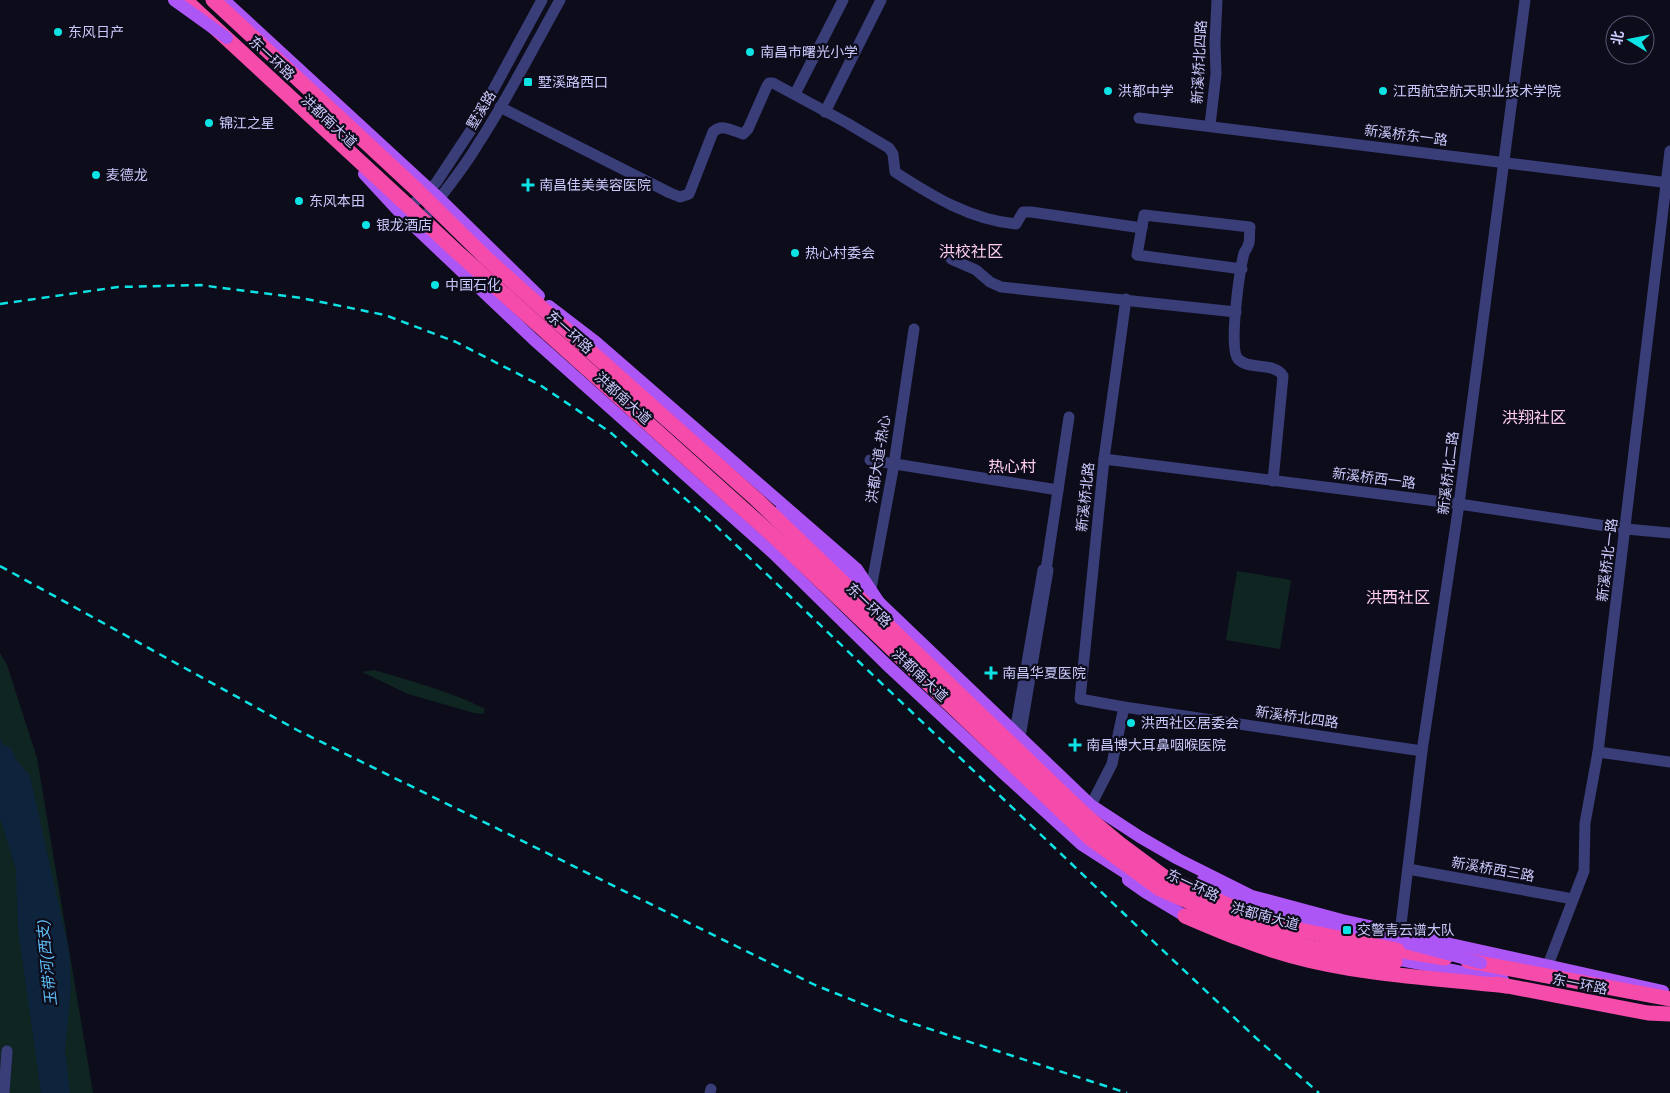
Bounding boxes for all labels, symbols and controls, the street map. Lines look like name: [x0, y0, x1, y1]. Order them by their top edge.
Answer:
north arrow: [1605, 15, 1655, 65]
street label: 新溪桥北四路: [1188, 20, 1209, 104]
place label: 东风日产: [68, 23, 124, 40]
marker: 东风日产: [52, 26, 64, 38]
text: 北: [1607, 29, 1626, 46]
street label: 东一环路: [246, 32, 299, 83]
place label: 南昌市曙光小学: [760, 43, 858, 60]
marker: 南昌市曙光小学: [744, 46, 756, 58]
place label: 墅溪路西口: [538, 73, 608, 90]
marker: 墅溪路西口: [522, 76, 534, 88]
place label: 洪都中学: [1118, 82, 1174, 99]
place label: 江西航空航天职业技术学院: [1393, 82, 1561, 99]
marker: 洪都中学: [1102, 85, 1114, 97]
marker: 江西航空航天职业技术学院: [1377, 85, 1389, 97]
street label: 墅溪路: [462, 87, 499, 132]
street label: 洪都南大道: [298, 91, 361, 151]
place label: 锦江之星: [219, 114, 275, 131]
marker: 锦江之星: [203, 117, 215, 129]
street label: 新溪桥东一路: [1363, 121, 1449, 148]
place label: 麦德龙: [106, 166, 148, 183]
marker: 麦德龙: [90, 169, 102, 181]
place label: 南昌佳美美容医院: [539, 176, 651, 193]
marker: 南昌佳美美容医院: [521, 178, 535, 192]
place label: 东风本田: [309, 192, 365, 209]
marker: 东风本田: [293, 195, 305, 207]
place label: 银龙酒店: [376, 216, 432, 233]
marker: 银龙酒店: [360, 219, 372, 231]
district label: 洪校社区: [939, 241, 1003, 261]
place label: 热心村委会: [805, 244, 875, 261]
marker: 热心村委会: [789, 247, 801, 259]
place label: 中国石化: [445, 276, 501, 293]
marker: 中国石化: [429, 279, 441, 291]
street label: 东一环路: [544, 307, 597, 357]
street label: 洪都南大道: [592, 368, 655, 427]
district label: 洪翔社区: [1502, 407, 1566, 427]
street label: 洪都大道-热心: [862, 413, 893, 504]
street label: 新溪桥北二路: [1434, 430, 1461, 516]
district label: 热心村: [988, 456, 1036, 476]
street label: 新溪桥北路: [1072, 461, 1097, 533]
street label: 新溪桥西一路: [1331, 464, 1417, 491]
street label: 新溪桥北一路: [1593, 517, 1620, 603]
street label: 东一环路: [843, 579, 895, 630]
district label: 洪西社区: [1366, 587, 1430, 607]
street label: 洪都南大道: [889, 645, 952, 705]
place label: 南昌华夏医院: [1002, 664, 1086, 681]
marker: 南昌华夏医院: [984, 666, 998, 680]
street label: 新溪桥北四路: [1254, 702, 1340, 731]
place label: 洪西社区居委会: [1141, 714, 1239, 731]
marker: 洪西社区居委会: [1125, 717, 1137, 729]
place label: 南昌博大耳鼻咽喉医院: [1086, 736, 1226, 753]
marker: 南昌博大耳鼻咽喉医院: [1068, 738, 1082, 752]
street label: 新溪桥西三路: [1450, 853, 1536, 884]
street label: 东一环路: [1164, 865, 1222, 904]
street label: 洪都南大道: [1229, 898, 1301, 933]
water label: 玉带河(西支): [33, 919, 59, 1007]
place label: 交警青云谱大队: [1357, 921, 1455, 938]
marker: 交警青云谱大队: [1341, 924, 1353, 936]
street label: 东一环路: [1551, 970, 1609, 997]

